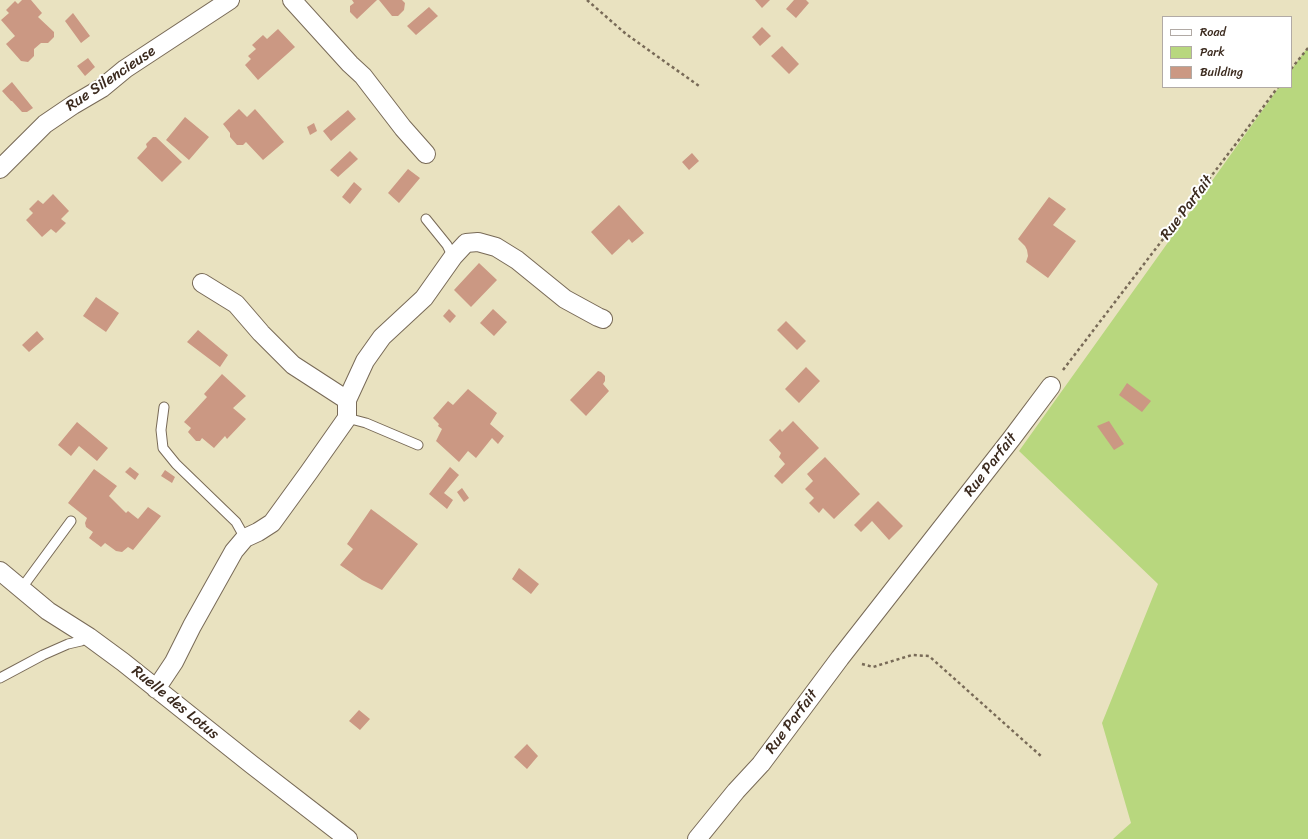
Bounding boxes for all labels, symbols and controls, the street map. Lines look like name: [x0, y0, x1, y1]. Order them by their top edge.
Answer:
legend: [1162, 16, 1292, 88]
text: Road: [1200, 21, 1226, 43]
text: Park: [1200, 41, 1225, 63]
street label: Rue Silencieuse: [63, 42, 159, 116]
text: Building: [1200, 61, 1243, 83]
street label: Rue Parfait: [1157, 172, 1217, 244]
street label: Rue Parfait: [961, 430, 1021, 500]
street label: Ruelle des Lotus: [128, 662, 222, 744]
street label: Rue Parfait: [762, 686, 822, 758]

